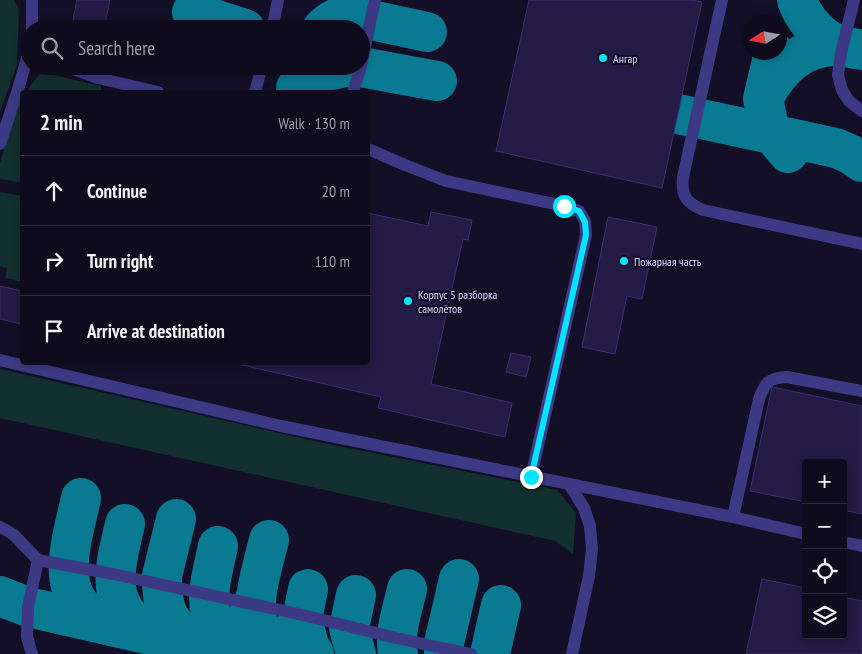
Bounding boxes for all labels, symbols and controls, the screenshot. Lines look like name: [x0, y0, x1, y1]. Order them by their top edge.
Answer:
north arrow: [742, 15, 787, 60]
search box: [20, 20, 370, 75]
icon: search: [38, 34, 66, 62]
text: Search here: [78, 36, 155, 60]
place label: Ангар: [613, 51, 637, 66]
marker: Ангар: [597, 52, 609, 64]
text: 2 min: [40, 109, 82, 136]
text: Walk · 130 m: [278, 113, 350, 133]
icon: ahead: [40, 177, 68, 205]
text: Continue: [87, 179, 147, 203]
text: 20 m: [322, 181, 350, 201]
route start: [553, 195, 576, 218]
icon: right: [40, 247, 68, 275]
text: Turn right: [87, 249, 153, 273]
text: 110 m: [315, 251, 350, 271]
place label: Пожарная часть: [634, 254, 702, 269]
marker: Пожарная часть: [618, 255, 630, 267]
place label: Корпус 5 разборка самолётов: [418, 287, 498, 316]
marker: Корпус 5 разборка самолётов: [402, 295, 414, 307]
icon: arrive: [40, 317, 68, 345]
text: Arrive at destination: [87, 319, 225, 343]
map controls: [802, 459, 847, 639]
button: +: [802, 459, 847, 504]
route end: [520, 466, 543, 489]
button: −: [802, 504, 847, 549]
button: locate: [802, 549, 847, 594]
button: layers: [802, 594, 847, 639]

